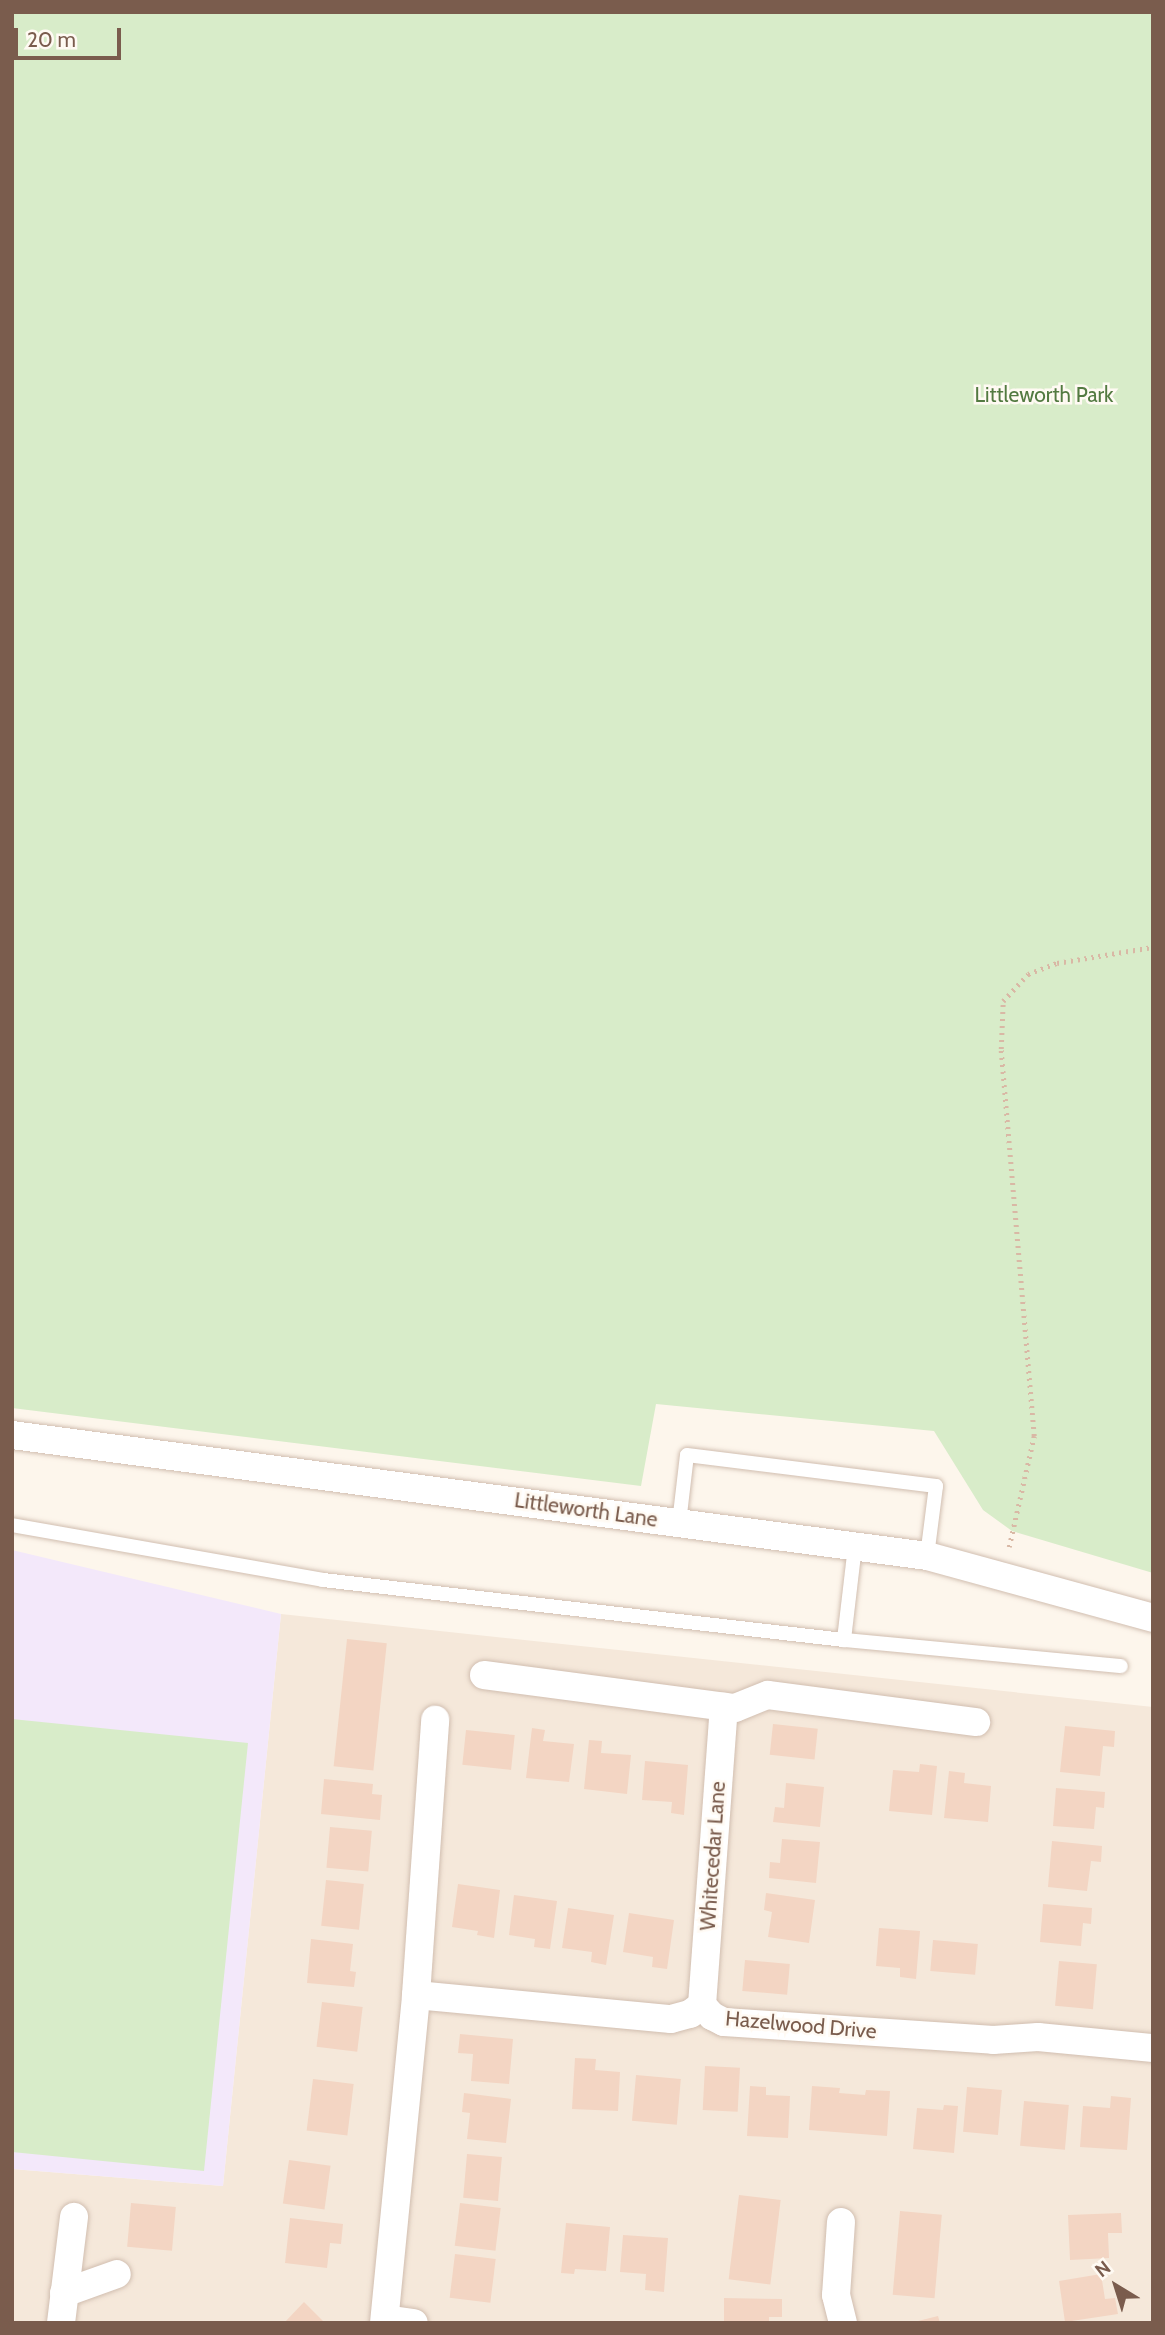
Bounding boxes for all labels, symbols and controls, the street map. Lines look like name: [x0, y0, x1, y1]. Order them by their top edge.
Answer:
scale bar: [18, 14, 124, 58]
text: 20 m: [27, 27, 76, 52]
park label: Littleworth Park: [974, 382, 1114, 408]
street label: Littleworth Lane: [513, 1487, 659, 1533]
street label: Whitecedar Lane: [695, 1780, 731, 1932]
street label: Hazelwood Drive: [724, 2006, 878, 2044]
north arrow: [1081, 2251, 1151, 2321]
text: N: [1090, 2256, 1115, 2282]

